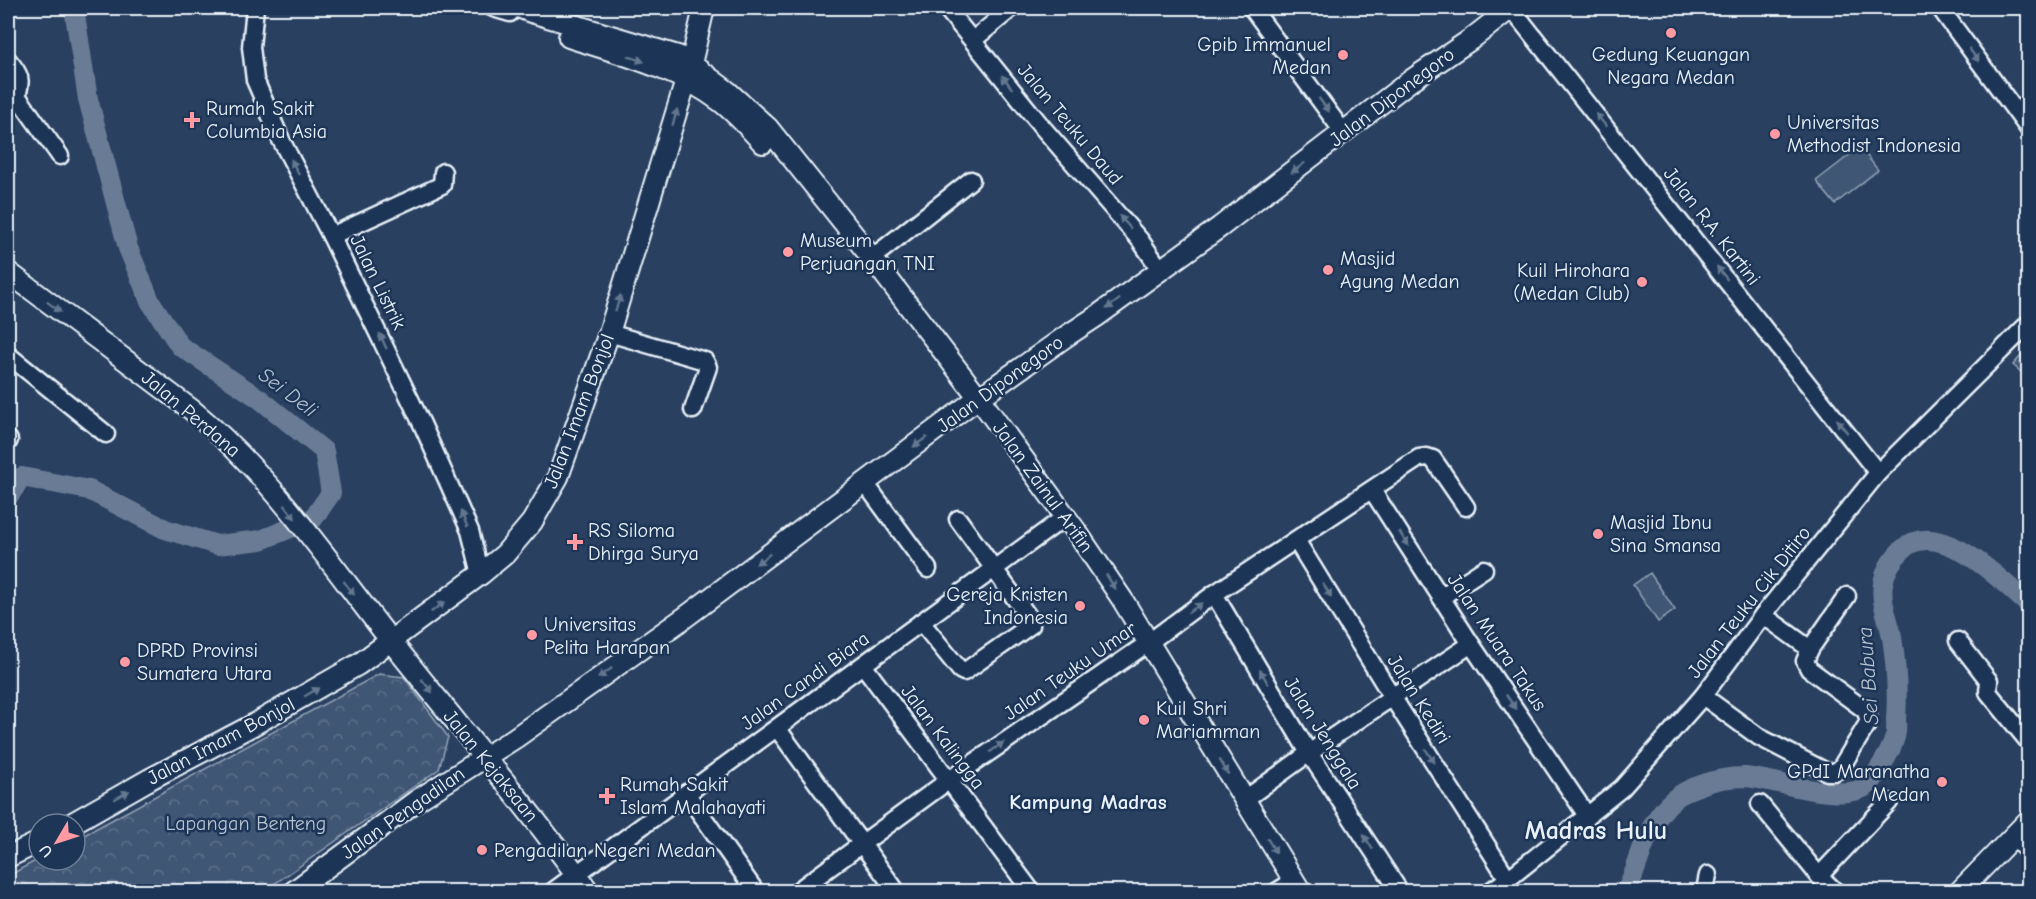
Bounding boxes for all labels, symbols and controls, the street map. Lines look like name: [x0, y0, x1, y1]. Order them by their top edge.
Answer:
marker: Gedung Keuangan Negara Medan: [1664, 26, 1678, 40]
place label: Gpib Immanuel Medan: [1197, 33, 1331, 79]
street label: Jalan Diponegoro: [1325, 42, 1459, 152]
place label: Gedung Keuangan Negara Medan: [1592, 43, 1750, 89]
marker: Gpib Immanuel Medan: [1336, 48, 1350, 62]
one-way arrow: [1968, 48, 1980, 63]
one-way arrow: [627, 54, 645, 64]
street label: Jalan Teuku Daud: [1013, 59, 1127, 189]
one-way arrow: [1002, 75, 1014, 90]
place label: Rumah Sakit Columbia Asia: [206, 97, 327, 143]
one-way arrow: [1318, 97, 1330, 113]
one-way arrow: [671, 108, 680, 126]
marker: Rumah Sakit Columbia Asia: [183, 111, 201, 129]
place label: Universitas Methodist Indonesia: [1787, 111, 1961, 157]
one-way arrow: [1595, 112, 1607, 127]
marker: Universitas Methodist Indonesia: [1768, 127, 1782, 141]
one-way arrow: [290, 159, 300, 176]
one-way arrow: [1290, 162, 1305, 174]
street label: Jalan R.A. Kartini: [1659, 162, 1765, 290]
one-way arrow: [1118, 214, 1131, 230]
place label: Museum Perjuangan TNI: [800, 229, 935, 275]
street label: Jalan Listrik: [345, 231, 411, 333]
marker: Museum Perjuangan TNI: [781, 245, 795, 259]
place label: Masjid Agung Medan: [1340, 247, 1460, 293]
place label: Kuil Hirohara (Medan Club): [1513, 259, 1630, 305]
marker: Masjid Agung Medan: [1321, 263, 1335, 277]
one-way arrow: [1715, 265, 1728, 281]
marker: Kuil Hirohara (Medan Club): [1635, 275, 1649, 289]
one-way arrow: [614, 294, 623, 312]
one-way arrow: [1105, 297, 1121, 310]
one-way arrow: [47, 301, 62, 313]
street label: Jalan Diponegoro: [932, 330, 1068, 438]
street label: Jalan Imam Bonjol: [539, 331, 619, 491]
one-way arrow: [378, 332, 388, 350]
water label: Sei Deli: [254, 362, 322, 422]
street label: Jalan Perdana: [137, 366, 245, 462]
street label: Jalan Zainul Arifin: [988, 417, 1098, 557]
one-way arrow: [1836, 419, 1848, 434]
one-way arrow: [912, 436, 927, 448]
one-way arrow: [283, 504, 295, 519]
one-way arrow: [460, 510, 469, 527]
place label: Masjid Ibnu Sina Smansa: [1610, 511, 1721, 557]
place label: RS Siloma Dhirga Surya: [588, 519, 699, 565]
street label: Jalan Teuku Cik Ditiro: [1683, 522, 1815, 682]
marker: Masjid Ibnu Sina Smansa: [1591, 527, 1605, 541]
one-way arrow: [1398, 531, 1409, 548]
marker: RS Siloma Dhirga Surya: [566, 533, 584, 551]
one-way arrow: [755, 552, 770, 564]
street label: Jalan Muara Takus: [1442, 569, 1552, 715]
one-way arrow: [1105, 574, 1117, 590]
one-way arrow: [343, 580, 356, 596]
one-way arrow: [1321, 582, 1332, 598]
place label: Gereja Kristen Indonesia: [946, 583, 1068, 629]
marker: Gereja Kristen Indonesia: [1073, 599, 1087, 613]
one-way arrow: [431, 601, 446, 613]
one-way arrow: [1188, 603, 1203, 615]
place label: Universitas Pelita Harapan: [544, 613, 670, 659]
street label: Jalan Teuku Umar: [999, 617, 1141, 725]
water label: Sei Babura: [1853, 626, 1883, 726]
street label: Jalan Candi Biara: [737, 627, 873, 735]
marker: Universitas Pelita Harapan: [525, 628, 539, 642]
place label: DPRD Provinsi Sumatera Utara: [137, 639, 272, 685]
street label: Jalan Kediri: [1383, 650, 1455, 748]
marker: DPRD Provinsi Sumatera Utara: [118, 655, 132, 669]
one-way arrow: [598, 667, 614, 679]
one-way arrow: [1259, 668, 1269, 685]
street label: Jalan Jenggala: [1279, 672, 1367, 794]
one-way arrow: [420, 678, 433, 693]
street label: Jalan Kalingga: [896, 680, 990, 794]
one-way arrow: [303, 687, 320, 697]
street label: Jalan Imam Bonjol: [143, 692, 299, 790]
one-way arrow: [1505, 694, 1517, 710]
place label: Kuil Shri Mariamman: [1156, 697, 1260, 743]
street label: Jalan Kejaksaan: [439, 705, 543, 827]
marker: Kuil Shri Mariamman: [1137, 713, 1151, 727]
one-way arrow: [989, 742, 1005, 753]
one-way arrow: [1424, 748, 1435, 764]
one-way arrow: [1218, 758, 1229, 775]
place label: GPdI Maranatha Medan: [1787, 760, 1930, 806]
street label: Jalan Pengadilan: [337, 762, 469, 864]
place label: Rumah Sakit Islam Malahayati: [620, 773, 766, 819]
marker: GPdI Maranatha Medan: [1935, 775, 1949, 789]
marker: Rumah Sakit Islam Malahayati: [598, 787, 616, 805]
one-way arrow: [114, 790, 131, 800]
district label: Kampung Madras: [1009, 790, 1167, 814]
north arrow: [27, 812, 87, 872]
park label: Lapangan Benteng: [166, 812, 326, 835]
district label: Madras Hulu: [1525, 816, 1667, 846]
one-way arrow: [1362, 834, 1373, 851]
one-way arrow: [1267, 838, 1278, 854]
place label: Pengadilan Negeri Medan: [494, 839, 716, 862]
text: U: [36, 841, 56, 861]
marker: Pengadilan Negeri Medan: [475, 843, 489, 857]

